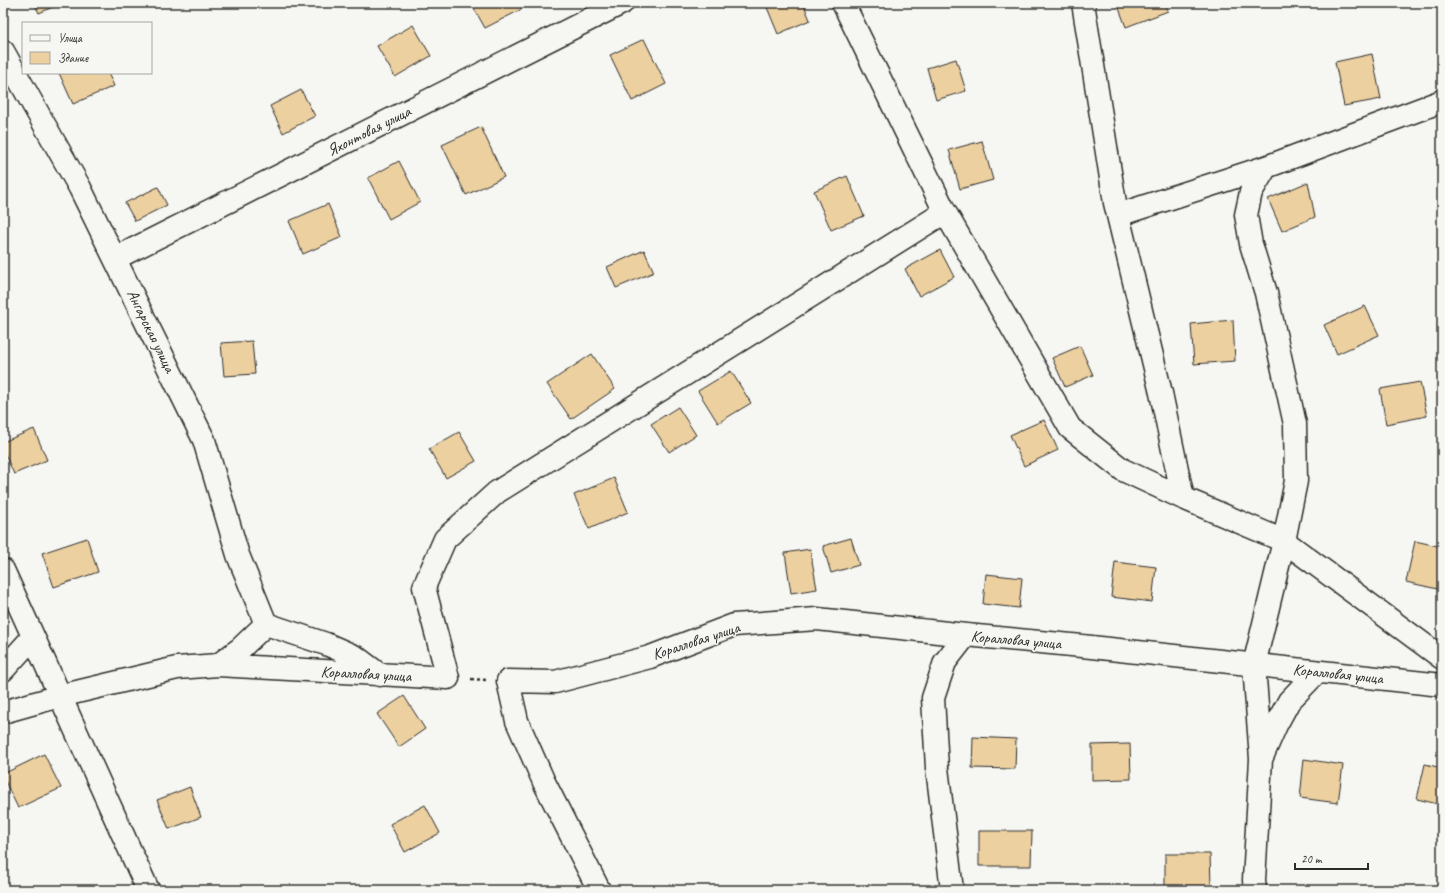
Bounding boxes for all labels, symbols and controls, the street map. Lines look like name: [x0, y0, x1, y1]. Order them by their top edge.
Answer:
legend: [22, 22, 152, 74]
text: Улица: [58, 30, 83, 46]
text: Здание: [58, 50, 89, 66]
street label: Яхонтовая улица: [324, 101, 415, 161]
street label: Ангарская улица: [122, 286, 180, 377]
street label: Коралловая улица: [650, 617, 744, 664]
street label: Коралловая улица: [970, 626, 1064, 654]
street label: Коралловая улица: [1292, 659, 1386, 689]
street label: Коралловая улица: [320, 662, 413, 686]
scale bar: [1295, 845, 1368, 871]
text: 20 m: [1301, 851, 1323, 867]

